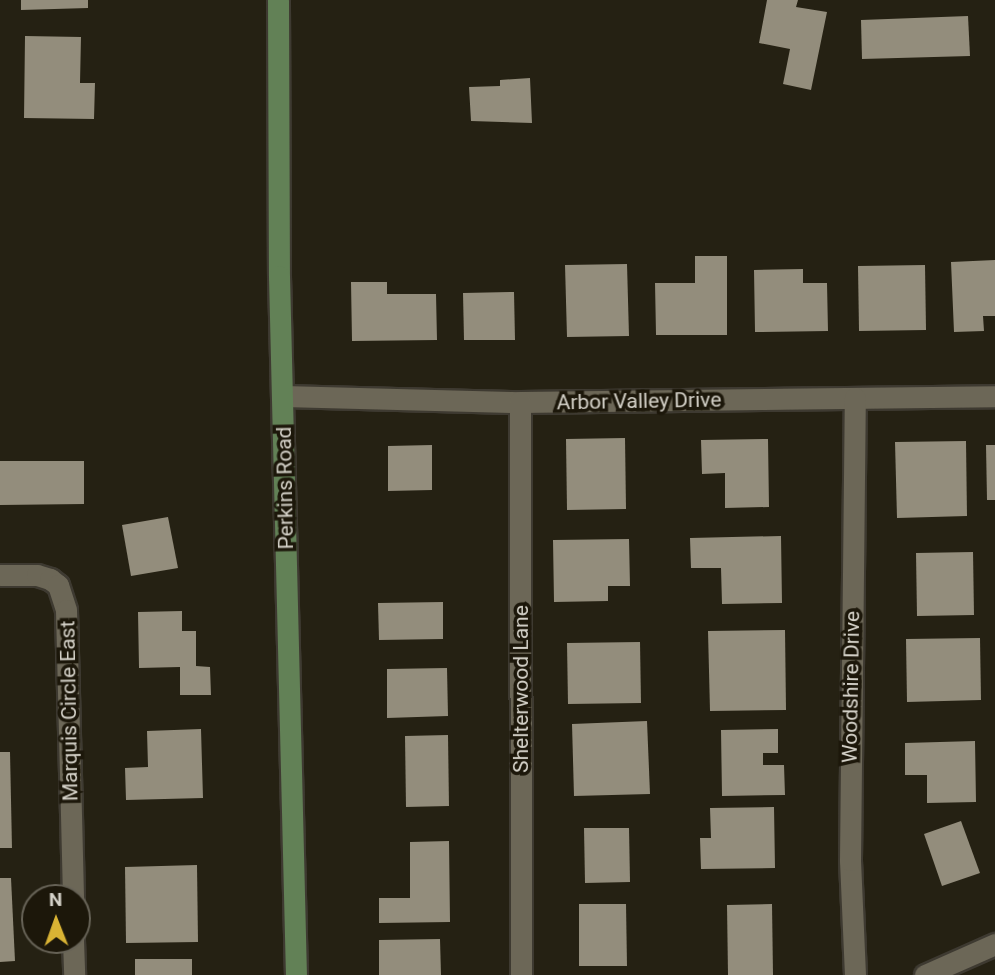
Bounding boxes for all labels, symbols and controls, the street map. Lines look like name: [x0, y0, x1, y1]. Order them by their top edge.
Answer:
street label: Arbor Valley Drive: [556, 387, 722, 415]
street label: Perkins Road: [271, 426, 299, 550]
street label: Shelterwood Lane: [508, 605, 534, 773]
street label: Woodshire Drive: [837, 611, 865, 763]
street label: Marquis Circle East: [55, 621, 83, 801]
north arrow: [21, 884, 91, 954]
text: N: [49, 888, 63, 911]

